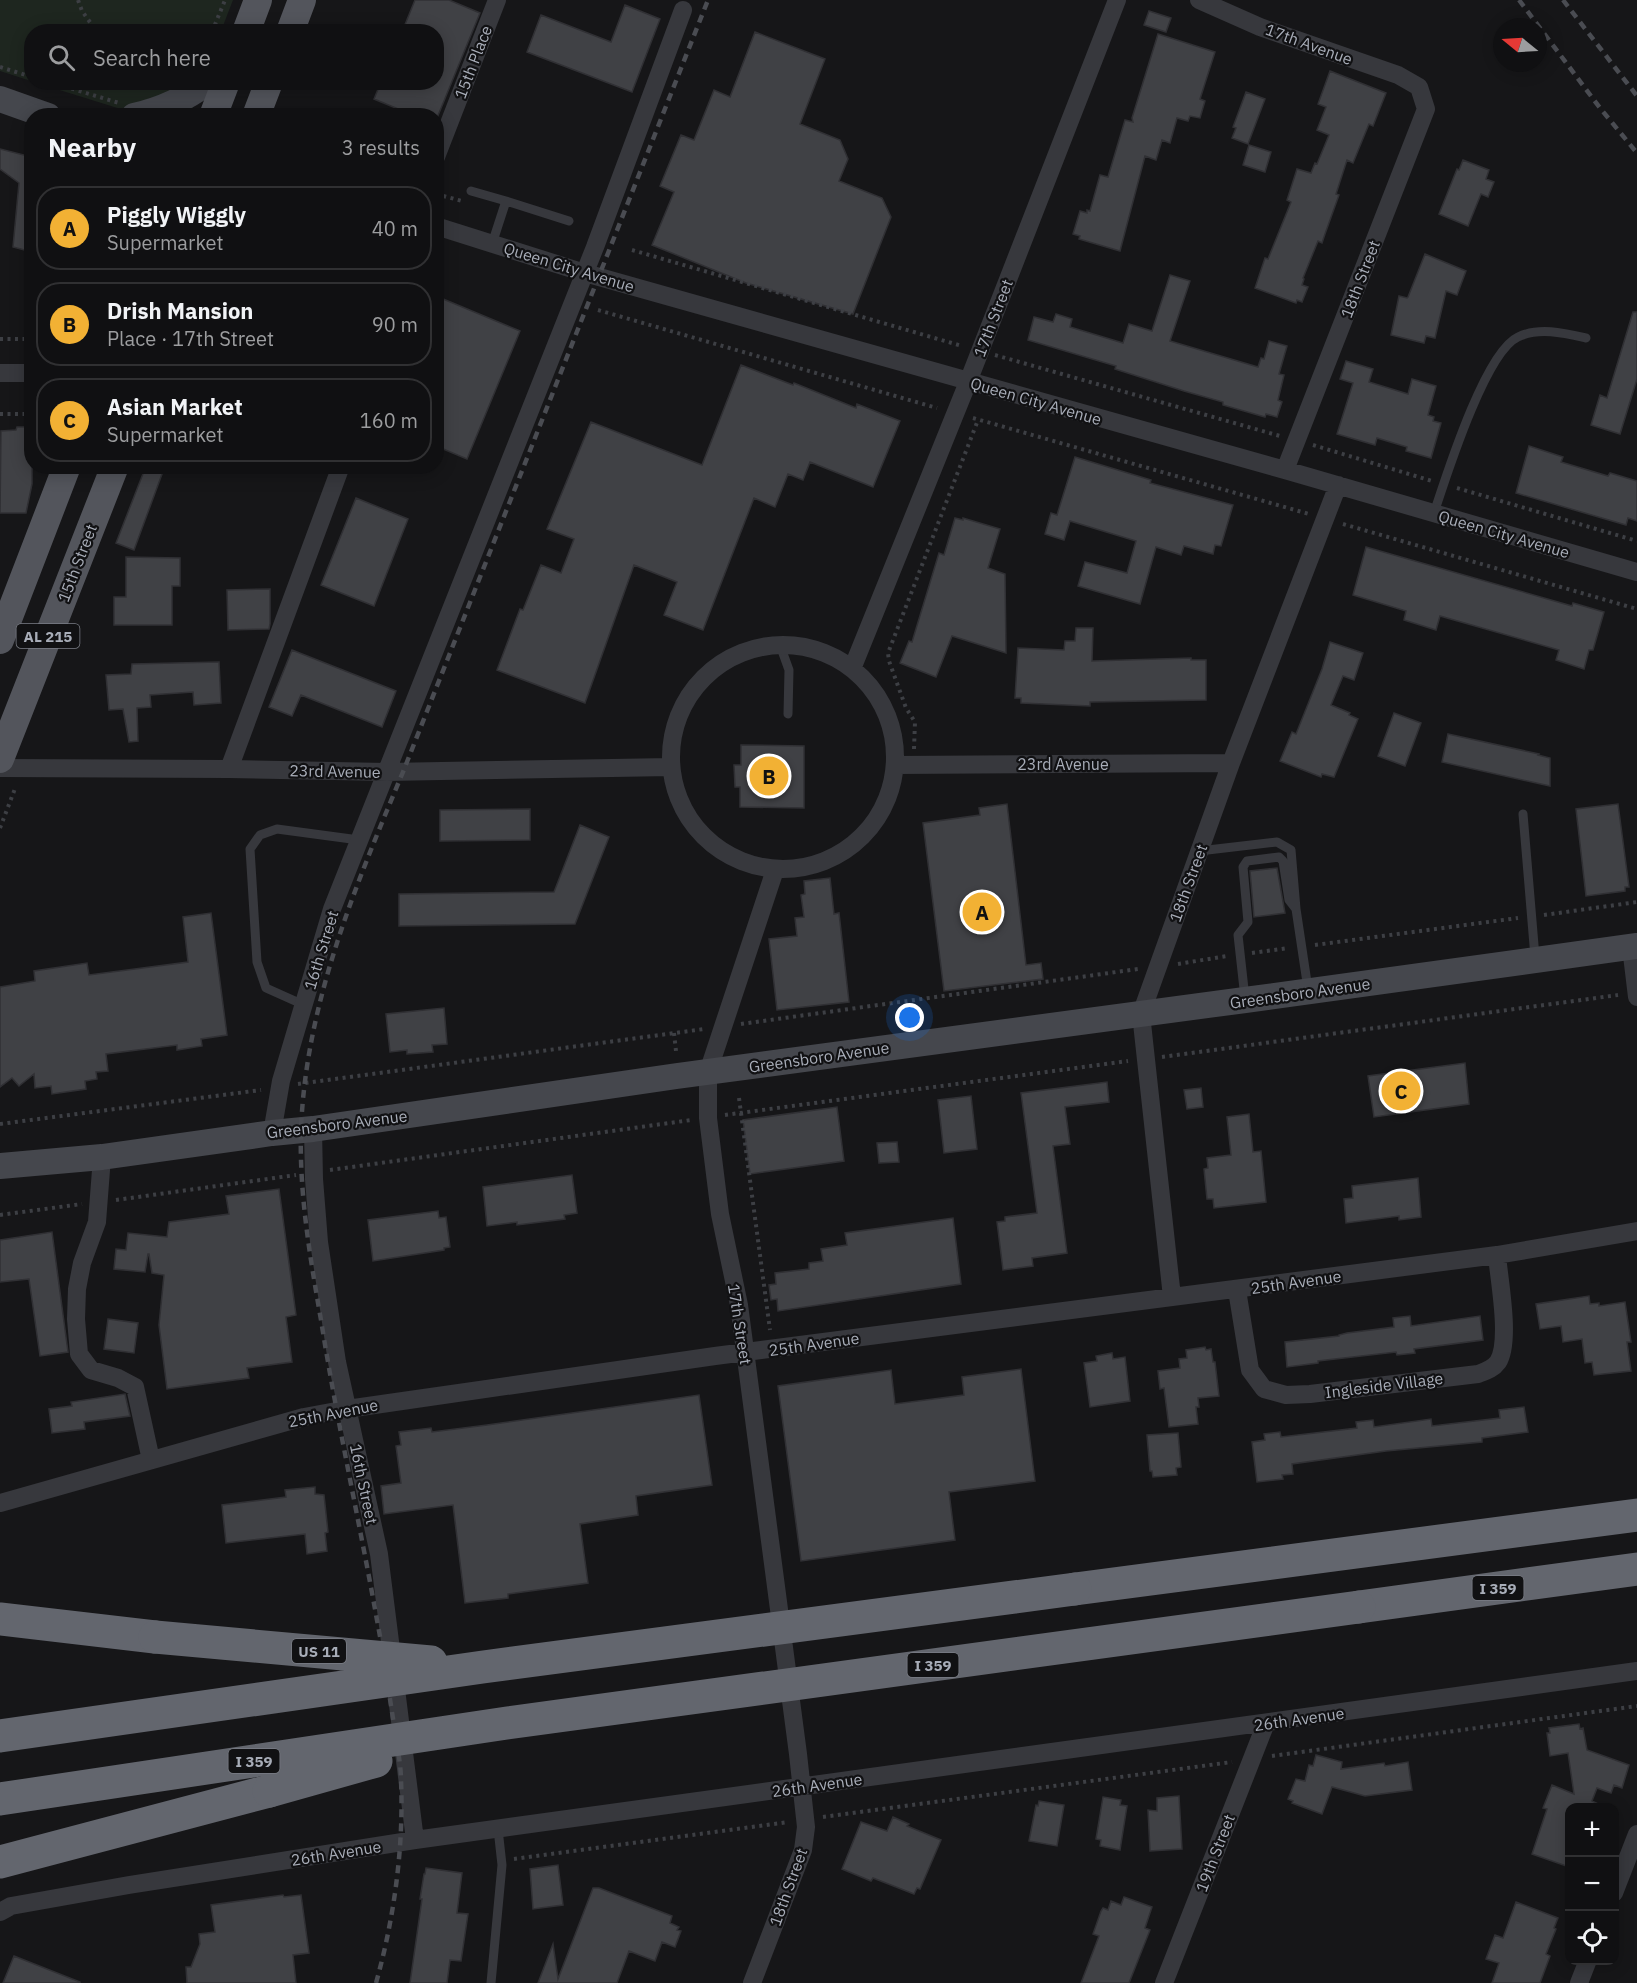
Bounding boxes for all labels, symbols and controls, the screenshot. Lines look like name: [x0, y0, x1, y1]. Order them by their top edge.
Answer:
north arrow: [1493, 18, 1547, 72]
street label: 17th Avenue: [1263, 19, 1355, 69]
street label: 15th Place: [450, 22, 496, 102]
search box: [24, 24, 444, 90]
icon: search: [45, 41, 78, 74]
text: Search here: [93, 43, 211, 72]
text: Nearby: [48, 130, 136, 164]
text: 3 results: [342, 134, 420, 161]
text: Piggly Wiggly: [107, 200, 246, 229]
text: A: [63, 215, 76, 242]
text: 40 m: [372, 215, 418, 242]
text: Supermarket: [107, 229, 224, 256]
street label: 18th Street: [1336, 237, 1384, 321]
street label: Queen City Avenue: [501, 238, 637, 296]
street label: 17th Street: [969, 276, 1017, 360]
text: Drish Mansion: [107, 296, 253, 325]
text: B: [63, 311, 76, 338]
text: 90 m: [372, 311, 418, 338]
text: Place · 17th Street: [107, 325, 274, 352]
street label: Queen City Avenue: [968, 373, 1104, 429]
text: Asian Market: [107, 392, 243, 421]
text: C: [63, 407, 76, 434]
text: 160 m: [360, 407, 418, 434]
text: Supermarket: [107, 421, 224, 448]
street label: Queen City Avenue: [1436, 506, 1572, 562]
street label: 15th Street: [53, 521, 101, 605]
road number: AL 215: [16, 624, 80, 648]
pin: B: [750, 754, 788, 798]
street label: 23rd Avenue: [1017, 754, 1109, 774]
street label: 23rd Avenue: [289, 760, 381, 782]
street label: 18th Street: [1165, 841, 1211, 925]
pin: A: [962, 890, 1002, 934]
street label: 16th Street: [300, 908, 342, 992]
street label: Greensboro Avenue: [1229, 973, 1372, 1013]
your location: [895, 1003, 924, 1032]
street label: Greensboro Avenue: [748, 1037, 891, 1077]
pin: C: [1382, 1068, 1420, 1114]
street label: Greensboro Avenue: [266, 1105, 409, 1143]
street label: 25th Avenue: [1249, 1266, 1343, 1298]
street label: 17th Street: [724, 1282, 756, 1366]
street label: 25th Avenue: [767, 1328, 861, 1360]
street label: Ingleside Village: [1324, 1368, 1444, 1402]
street label: 25th Avenue: [286, 1394, 380, 1432]
street label: 16th Street: [346, 1442, 382, 1526]
road number: I 359: [1472, 1576, 1524, 1600]
road number: US 11: [292, 1639, 346, 1663]
road number: I 359: [908, 1653, 958, 1677]
street label: 26th Avenue: [1252, 1703, 1346, 1735]
road number: I 359: [228, 1749, 280, 1773]
street label: 26th Avenue: [770, 1769, 864, 1801]
map controls: [1565, 1803, 1619, 1965]
button: +: [1565, 1803, 1619, 1857]
street label: 19th Street: [1191, 1811, 1239, 1895]
street label: 26th Avenue: [289, 1836, 383, 1870]
street label: 18th Street: [765, 1845, 811, 1929]
button: −: [1565, 1857, 1619, 1911]
button: locate: [1565, 1911, 1619, 1965]

